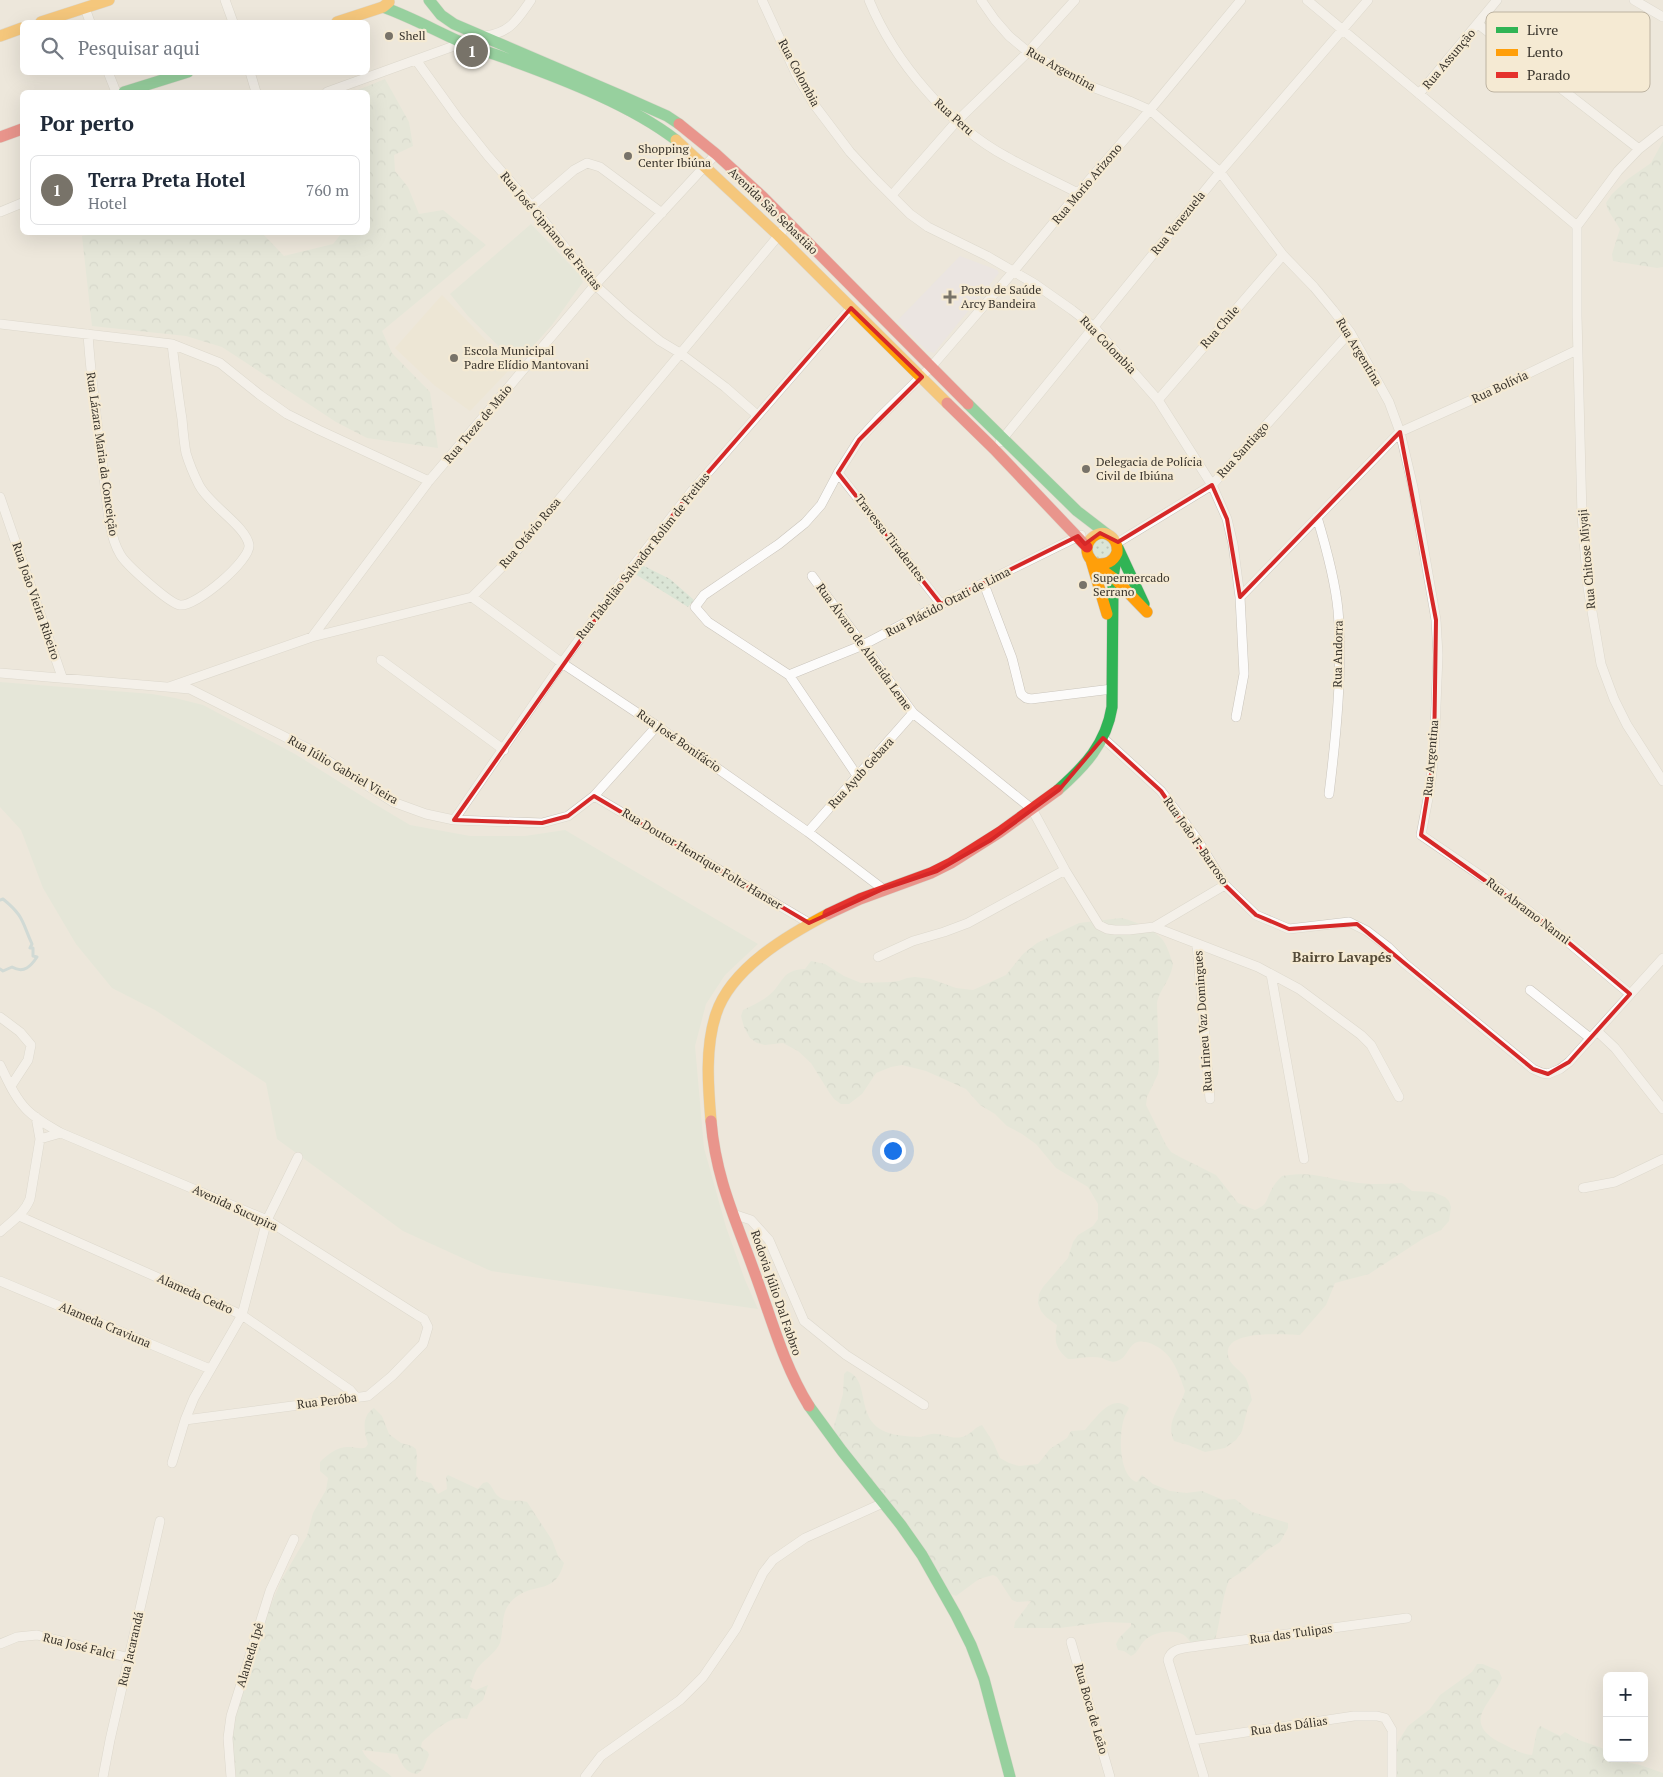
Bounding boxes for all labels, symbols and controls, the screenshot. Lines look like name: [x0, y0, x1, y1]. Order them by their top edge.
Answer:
legend: [1486, 12, 1650, 92]
search box: [20, 20, 370, 75]
text: Livre: [1527, 20, 1558, 39]
street label: Rua Assunção: [1419, 25, 1478, 92]
place label: Shell: [399, 28, 426, 43]
marker: Shell: [383, 30, 395, 42]
pin: 1: [456, 32, 488, 70]
icon: search: [38, 34, 66, 62]
text: Pesquisar aqui: [78, 35, 200, 60]
street label: Rua Colombia: [775, 36, 824, 109]
text: Lento: [1527, 42, 1563, 61]
street label: Rua Argentina: [1024, 43, 1098, 94]
text: Parado: [1527, 65, 1571, 84]
street label: Rua Peru: [932, 95, 977, 138]
text: Por perto: [40, 109, 134, 137]
street label: Rua Morio Arizono: [1049, 140, 1125, 227]
place label: Shopping Center Ibiúna: [638, 141, 711, 170]
marker: Shopping Center Ibiúna: [622, 150, 634, 162]
street label: Avenida São Sebastião: [725, 164, 822, 258]
text: Terra Preta Hotel: [88, 167, 246, 192]
street label: Rua José Cipriano de Freitas: [498, 169, 605, 293]
text: 1: [52, 179, 62, 201]
text: 760 m: [306, 179, 349, 201]
street label: Rua Venezuela: [1147, 188, 1208, 258]
text: Hotel: [88, 192, 127, 214]
place label: Posto de Saúde Arcy Bandeira: [961, 282, 1041, 311]
marker: Posto de Saúde Arcy Bandeira: [943, 290, 957, 304]
street label: Rua Chile: [1197, 302, 1242, 351]
street label: Rua Colombia: [1077, 313, 1140, 377]
street label: Rua Argentina: [1333, 315, 1386, 389]
place label: Escola Municipal Padre Elídio Mantovani: [464, 343, 589, 372]
marker: Escola Municipal Padre Elídio Mantovani: [448, 352, 460, 364]
street label: Rua Bolívia: [1469, 367, 1530, 406]
street label: Rua Lázara Maria da Conceição: [84, 371, 121, 537]
street label: Rua Treze de Maio: [440, 381, 515, 466]
street label: Rua Santiago: [1214, 418, 1272, 481]
place label: Delegacia de Polícia Civil de Ibiúna: [1096, 454, 1202, 483]
marker: Delegacia de Polícia Civil de Ibiúna: [1080, 463, 1092, 475]
street label: Rua Tabelião Salvador Rolim de Freitas: [573, 469, 712, 642]
street label: Travessa Tiradentes: [852, 491, 929, 584]
street label: Rua Otávio Rosa: [496, 494, 563, 571]
street label: Rua Chitose Miyaji: [1575, 508, 1598, 610]
street label: Rua João Vieira Ribeiro: [9, 540, 64, 662]
street label: Rua Plácido Otati de Lima: [883, 563, 1013, 640]
place label: Supermercado Serrano: [1093, 570, 1170, 599]
marker: Supermercado Serrano: [1077, 579, 1089, 591]
street label: Rua Álvaro de Almeida Leme: [813, 580, 916, 713]
street label: Rua Andorra: [1329, 620, 1346, 688]
street label: Rua José Bonifácio: [634, 706, 724, 775]
street label: Rua Argentina: [1420, 719, 1441, 797]
street label: Rua Júlio Gabriel Vieira: [286, 732, 401, 807]
street label: Rua Ayub Gebara: [825, 734, 897, 811]
street label: Rua João F. Barroso: [1161, 794, 1232, 888]
street label: Rua Doutor Henrique Foltz Hanser: [619, 805, 785, 913]
street label: Rua Abramo Nanni: [1483, 874, 1574, 947]
district label: Bairro Lavapés: [1292, 947, 1392, 966]
street label: Rua Irineu Vaz Domingues: [1190, 950, 1215, 1092]
your location: [880, 1138, 906, 1164]
street label: Avenida Sucupira: [190, 1181, 280, 1234]
street label: Rodovia Júlio Dal Fabbro: [748, 1228, 805, 1358]
street label: Alameda Cedro: [155, 1270, 236, 1317]
street label: Alameda Craviuna: [57, 1298, 153, 1351]
street label: Rua Peróba: [296, 1389, 358, 1412]
street label: Rua Jacarandá: [115, 1610, 146, 1688]
street label: Rua das Tulipas: [1249, 1620, 1333, 1647]
street label: Alameda Ipê: [233, 1621, 266, 1689]
street label: Rua José Falci: [42, 1629, 117, 1662]
street label: Rua Boca de Leão: [1071, 1662, 1112, 1756]
map controls: [1603, 1672, 1648, 1762]
button: +: [1603, 1672, 1648, 1717]
street label: Rua das Dálias: [1250, 1713, 1328, 1738]
button: −: [1603, 1717, 1648, 1762]

